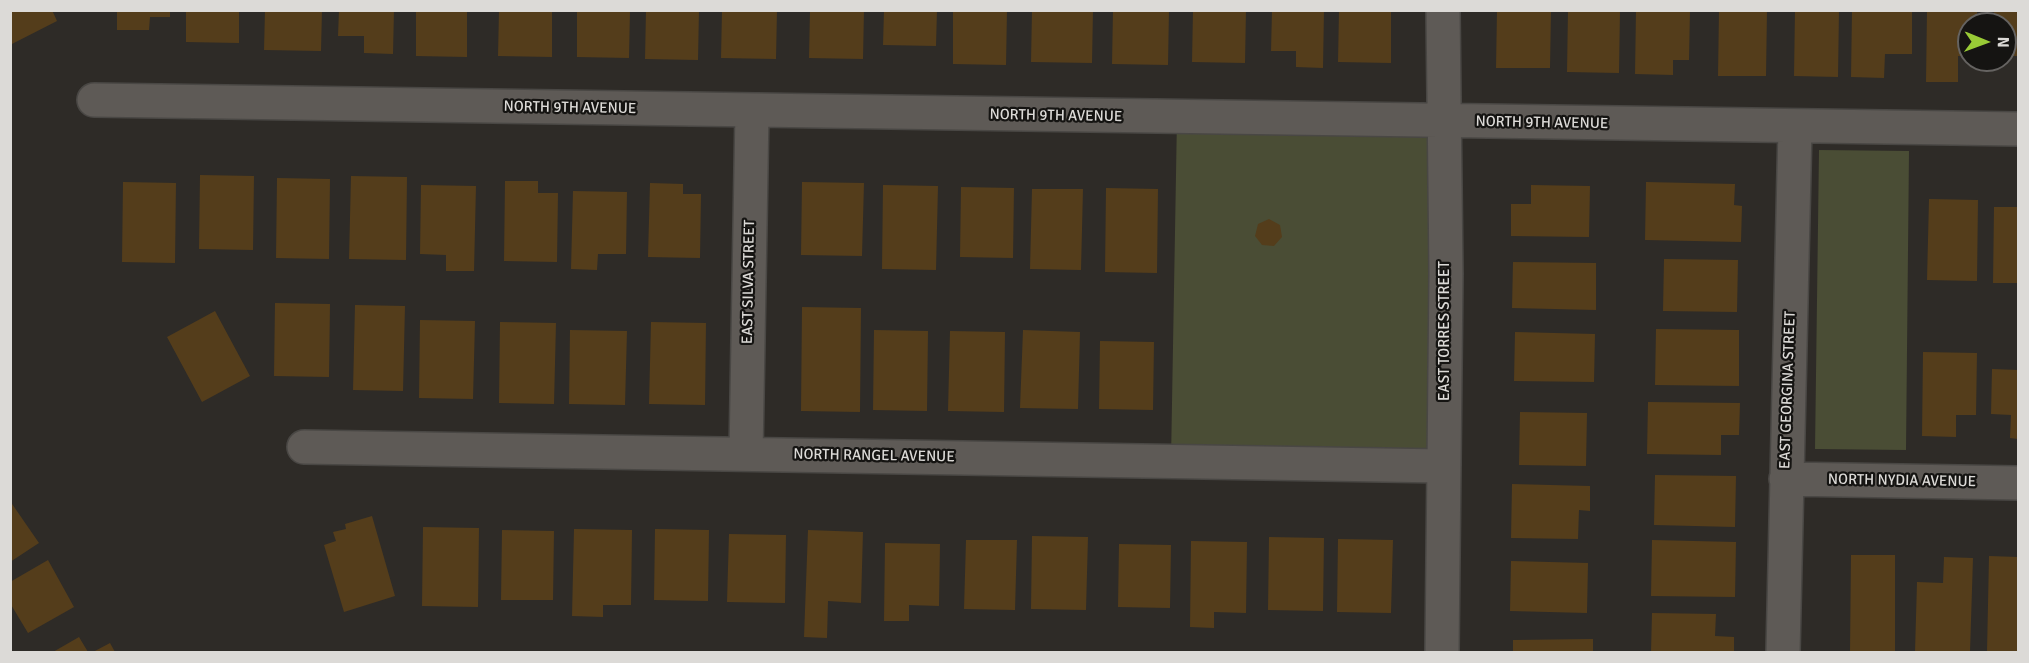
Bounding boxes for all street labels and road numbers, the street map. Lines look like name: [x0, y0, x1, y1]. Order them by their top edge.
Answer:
street label: NORTH 9TH AVENUE: [503, 98, 637, 118]
street label: NORTH 9TH AVENUE: [989, 106, 1123, 126]
street label: NORTH 9TH AVENUE: [1475, 113, 1609, 133]
street label: EAST SILVA STREET: [739, 220, 759, 344]
street label: EAST TORRES STREET: [1436, 261, 1454, 401]
street label: EAST GEORGINA STREET: [1776, 311, 1800, 469]
street label: NORTH RANGEL AVENUE: [793, 446, 955, 466]
street label: NORTH NYDIA AVENUE: [1828, 471, 1976, 491]

